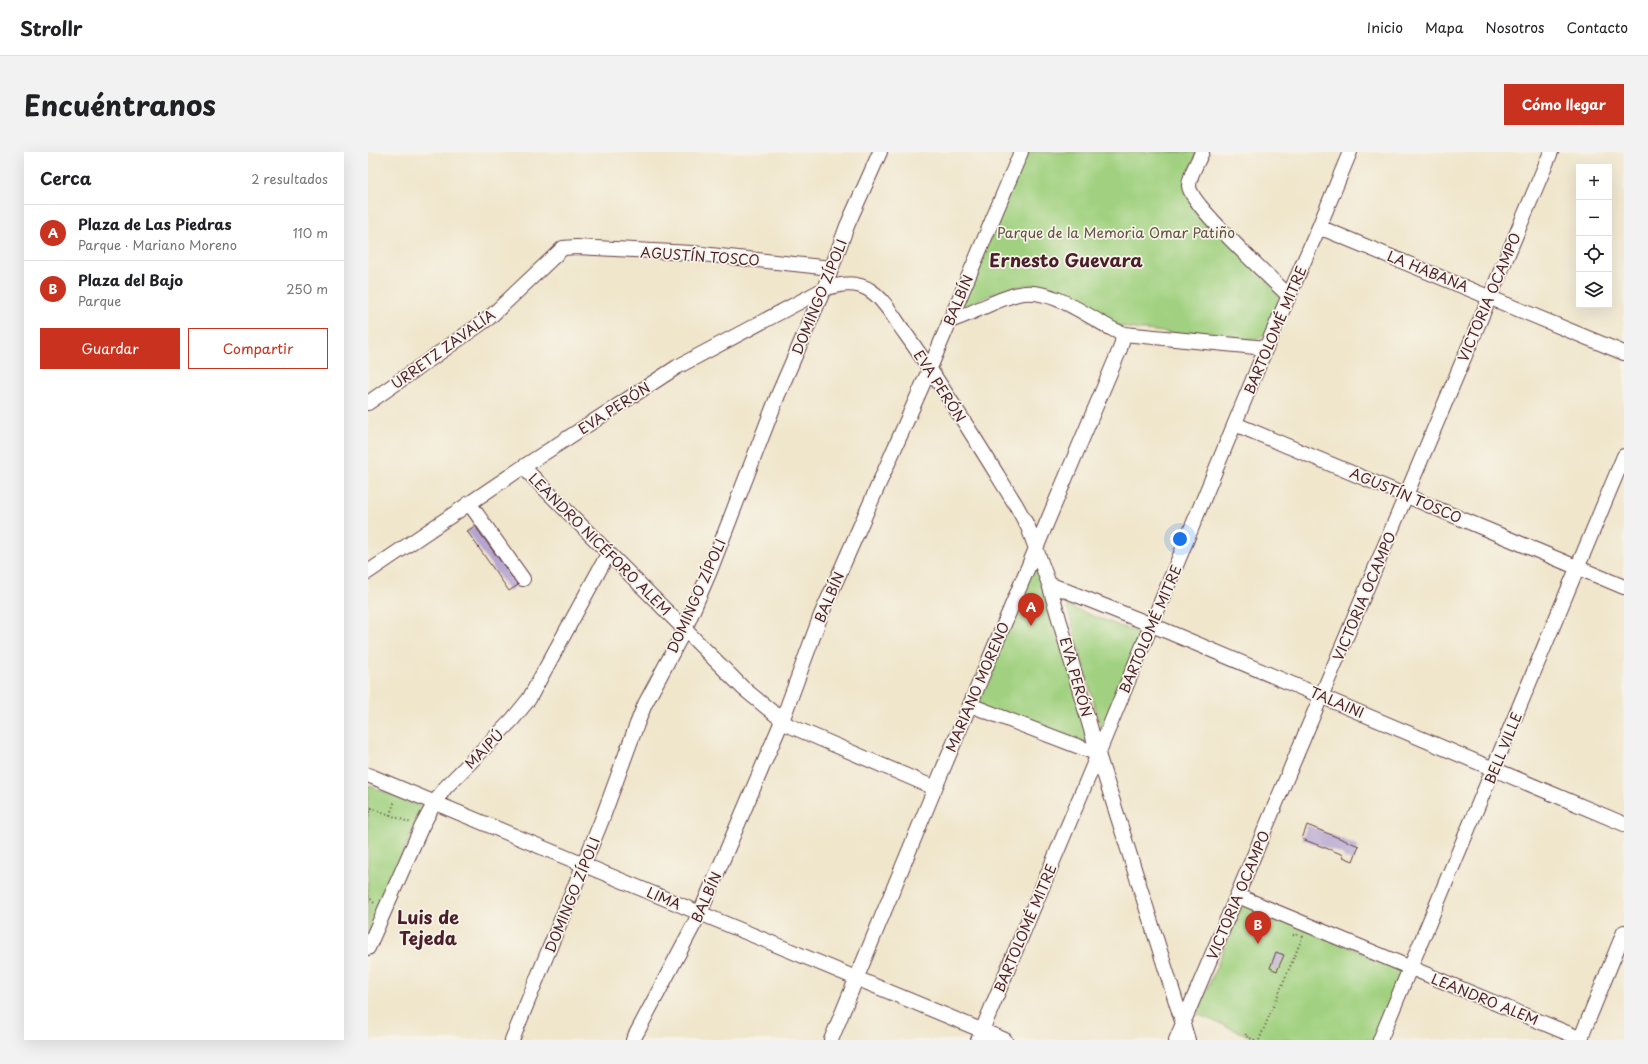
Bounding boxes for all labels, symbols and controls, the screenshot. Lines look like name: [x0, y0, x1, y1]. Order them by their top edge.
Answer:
text: Strollr: [20, 14, 83, 42]
text: Inicio: [1367, 17, 1403, 38]
text: Mapa: [1425, 17, 1463, 38]
text: Nosotros: [1485, 17, 1545, 38]
text: Contacto: [1567, 17, 1628, 38]
text: Encuéntranos: [24, 83, 216, 126]
button: Cómo llegar: [1504, 84, 1624, 125]
map controls: [1576, 164, 1612, 308]
button: +: [1576, 164, 1612, 200]
text: Cerca: [40, 165, 91, 191]
text: 2 resultados: [251, 169, 328, 188]
button: −: [1576, 200, 1612, 236]
text: Plaza de Las Piedras: [78, 212, 232, 235]
park label: Parque de la Memoria Omar Patiño: [997, 222, 1235, 243]
text: A: [48, 223, 58, 242]
text: 110 m: [293, 223, 328, 242]
street label: VICTORIA OCAMPO: [1452, 229, 1526, 365]
text: Parque · Mariano Moreno: [78, 235, 237, 254]
street label: DOMINGO ZÍPOLI: [786, 236, 852, 358]
button: locate: [1576, 236, 1612, 272]
street label: AGUSTÍN TOSCO: [640, 241, 760, 271]
street label: LA HABANA: [1384, 245, 1472, 297]
district label: Ernesto Guevara: [989, 246, 1143, 273]
street label: BARTOLOMÉ MITRE: [1238, 262, 1312, 397]
text: Plaza del Bajo: [78, 268, 183, 291]
street label: BALBÍN: [938, 271, 978, 329]
button: layers: [1576, 272, 1612, 308]
text: B: [49, 279, 57, 298]
text: 250 m: [286, 279, 328, 298]
text: Parque: [78, 291, 121, 310]
street label: URRETZ ZAVALÍA: [387, 304, 500, 394]
button: Guardar: [40, 328, 180, 369]
button: Compartir: [188, 328, 328, 369]
street label: EVA PERÓN: [909, 346, 971, 426]
street label: EVA PERÓN: [574, 377, 654, 439]
street label: AGUSTÍN TOSCO: [1347, 462, 1465, 528]
street label: LEANDRO NICÉFORO ALEM: [524, 468, 676, 620]
street label: VICTORIA OCAMPO: [1327, 528, 1401, 664]
your location: [1170, 529, 1190, 549]
street label: DOMINGO ZÍPOLI: [661, 536, 731, 656]
street label: BARTOLOMÉ MITRE: [1113, 561, 1187, 696]
street label: BALBÍN: [809, 568, 849, 626]
pin: A: [1018, 593, 1044, 626]
street label: MARIANO MORENO: [940, 619, 1014, 755]
street label: EVA PERÓN: [1055, 635, 1097, 719]
street label: TALAINI: [1307, 681, 1367, 723]
street label: BELL VILLE: [1479, 709, 1527, 787]
street label: MAIPÚ: [460, 725, 508, 773]
street label: VICTORIA OCAMPO: [1201, 827, 1275, 963]
street label: DOMINGO ZÍPOLI: [539, 834, 605, 956]
street label: BARTOLOMÉ MITRE: [988, 860, 1062, 995]
street label: BALBÍN: [686, 868, 726, 926]
street label: LIMA: [644, 881, 684, 915]
district label: Luis de Tejeda: [397, 903, 459, 951]
pin: B: [1245, 911, 1271, 944]
street label: LEANDRO ALEM: [1428, 968, 1542, 1030]

